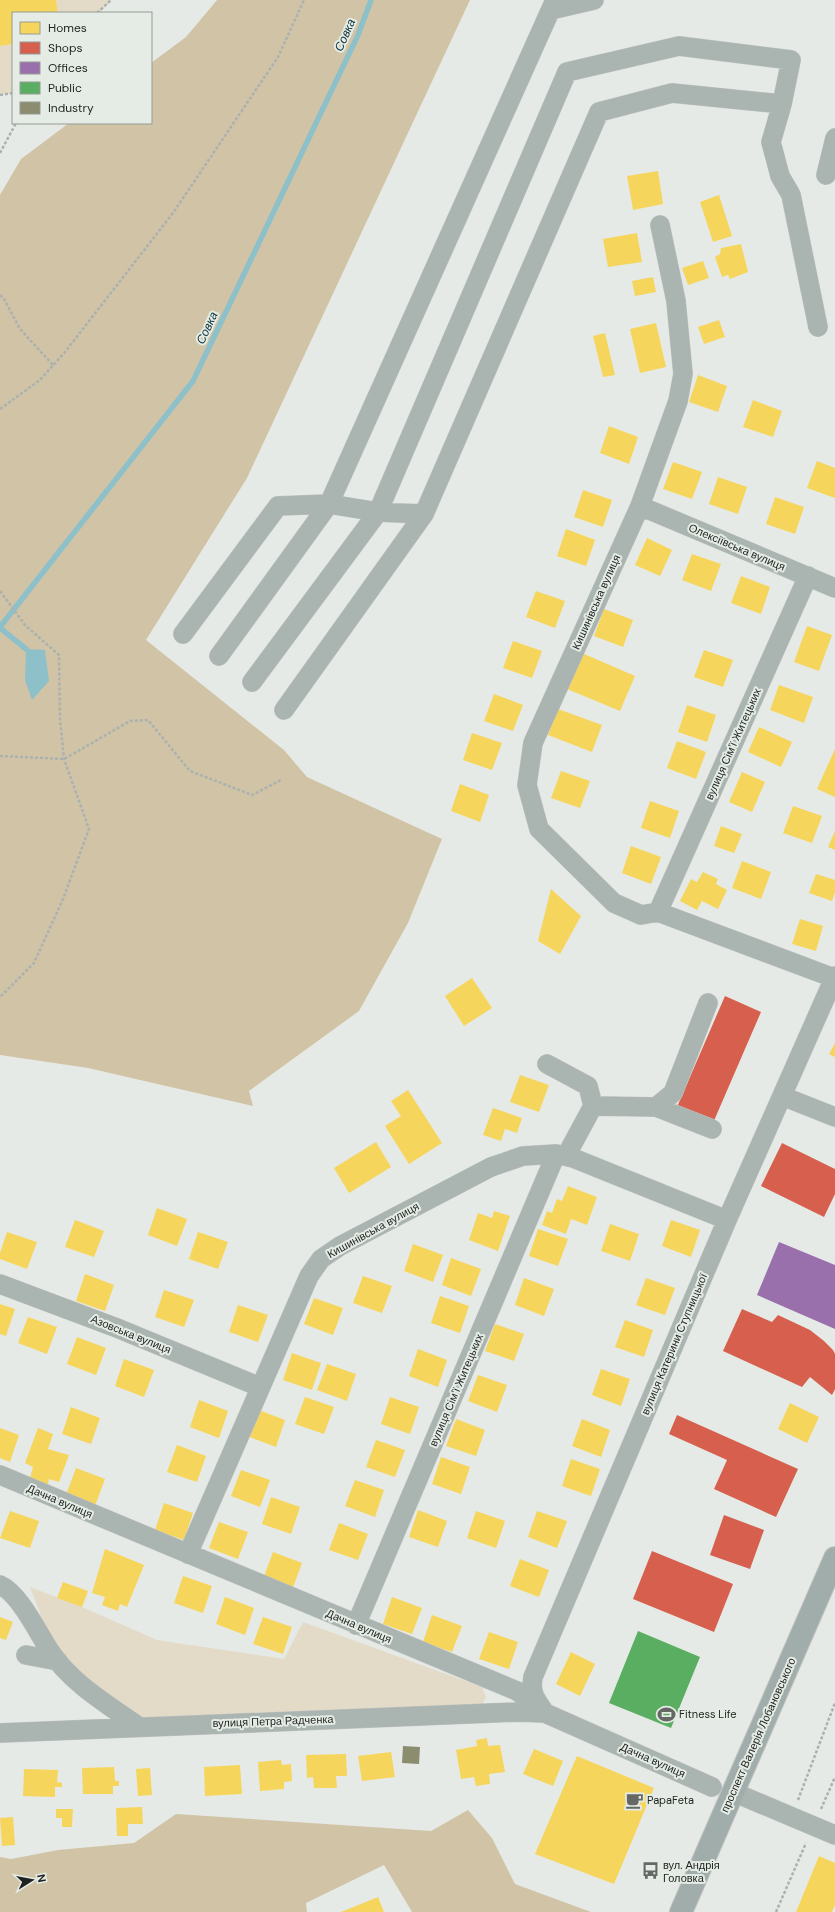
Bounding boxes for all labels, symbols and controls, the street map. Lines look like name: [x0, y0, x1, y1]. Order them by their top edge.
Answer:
legend: [12, 12, 152, 124]
water label: Совка: [331, 16, 359, 54]
text: Homes: [48, 20, 87, 36]
text: Shops: [48, 40, 83, 56]
text: Offices: [48, 60, 88, 76]
text: Public: [48, 80, 82, 96]
text: Industry: [48, 100, 94, 116]
water label: Совка: [193, 309, 222, 347]
street label: Олексіївська вулиця: [687, 520, 787, 574]
street label: Кишинівська вулиця: [569, 552, 623, 652]
street label: вулиця Сімʼї Житецьких: [702, 686, 764, 802]
street label: Кишинівська вулиця: [325, 1199, 421, 1261]
street label: вулиця Катерини Ступницької: [638, 1271, 710, 1417]
street label: Азовська вулиця: [89, 1312, 173, 1356]
street label: вулиця Сімʼї Житецьких: [426, 1331, 486, 1448]
street label: Дачна вулиця: [25, 1481, 95, 1521]
street label: Дачна вулиця: [324, 1606, 394, 1646]
street label: проспект Валерія Лобановського: [717, 1656, 799, 1814]
sports icon: Fitness Life: [656, 1704, 676, 1724]
place label: Fitness Life: [679, 1707, 737, 1721]
street label: вулиця Петра Радченка: [212, 1712, 335, 1730]
street label: Дачна вулиця: [618, 1739, 688, 1781]
cafe icon: PapaFeta: [624, 1790, 644, 1810]
place label: PapaFeta: [647, 1793, 694, 1807]
place label: вул. Андрія Головка: [663, 1858, 720, 1885]
north arrow: [12, 1860, 52, 1900]
bus stop icon: вул. Андрія Головка: [640, 1861, 660, 1881]
text: N: [34, 1873, 49, 1883]

